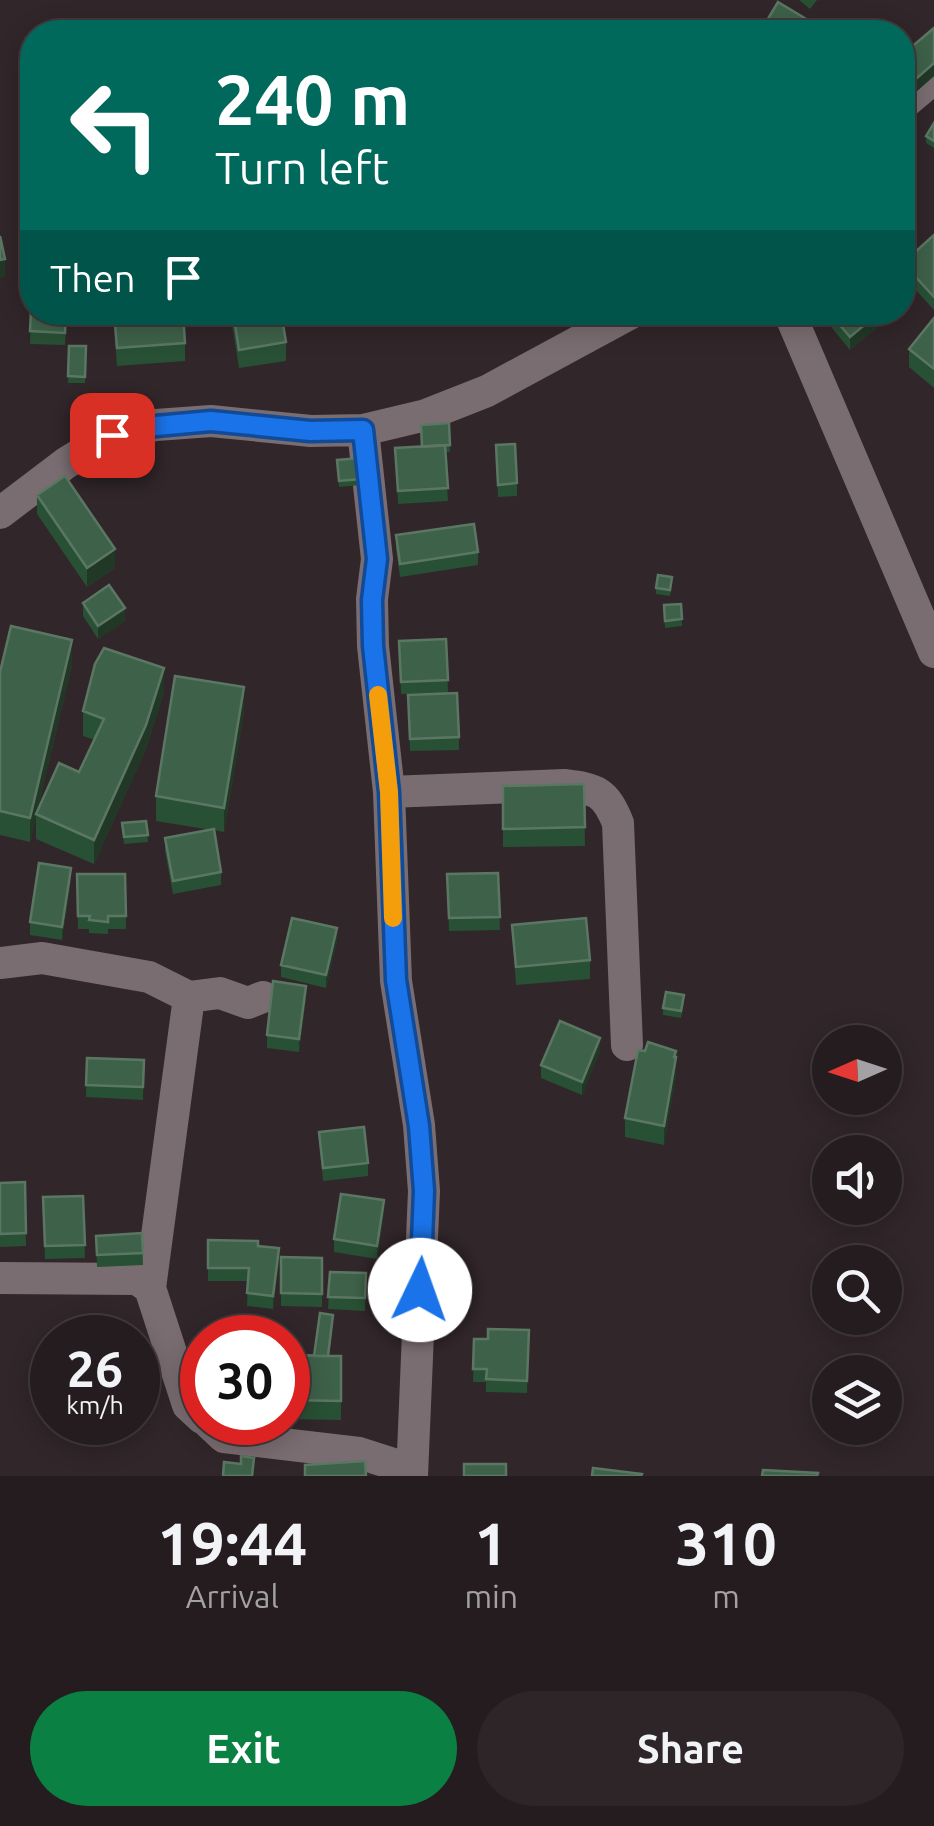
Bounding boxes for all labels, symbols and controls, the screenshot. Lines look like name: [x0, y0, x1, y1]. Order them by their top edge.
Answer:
icon: left: [50, 60, 180, 190]
text: 240 m: [215, 60, 410, 138]
text: Turn left: [215, 142, 389, 193]
icon: arrive: [156, 250, 211, 305]
text: Then: [50, 257, 136, 299]
pin: [70, 393, 155, 478]
icon: arrive: [85, 408, 140, 463]
north arrow: [812, 1025, 902, 1115]
map controls: [812, 1025, 902, 1445]
button: sound: [812, 1135, 902, 1225]
position arrow: [368, 1238, 472, 1342]
button: search: [812, 1245, 902, 1335]
speed limit sign: 30: [180, 1315, 310, 1445]
text: 26: [67, 1340, 123, 1396]
button: layers: [812, 1355, 902, 1445]
text: km/h: [66, 1391, 124, 1419]
text: 19:44: [157, 1509, 307, 1576]
text: 1: [474, 1509, 508, 1576]
text: 310: [675, 1509, 777, 1576]
text: Arrival: [186, 1578, 279, 1614]
text: min: [464, 1578, 518, 1614]
text: m: [712, 1578, 740, 1614]
button: Exit: [30, 1691, 457, 1806]
button: Share: [477, 1691, 904, 1806]

